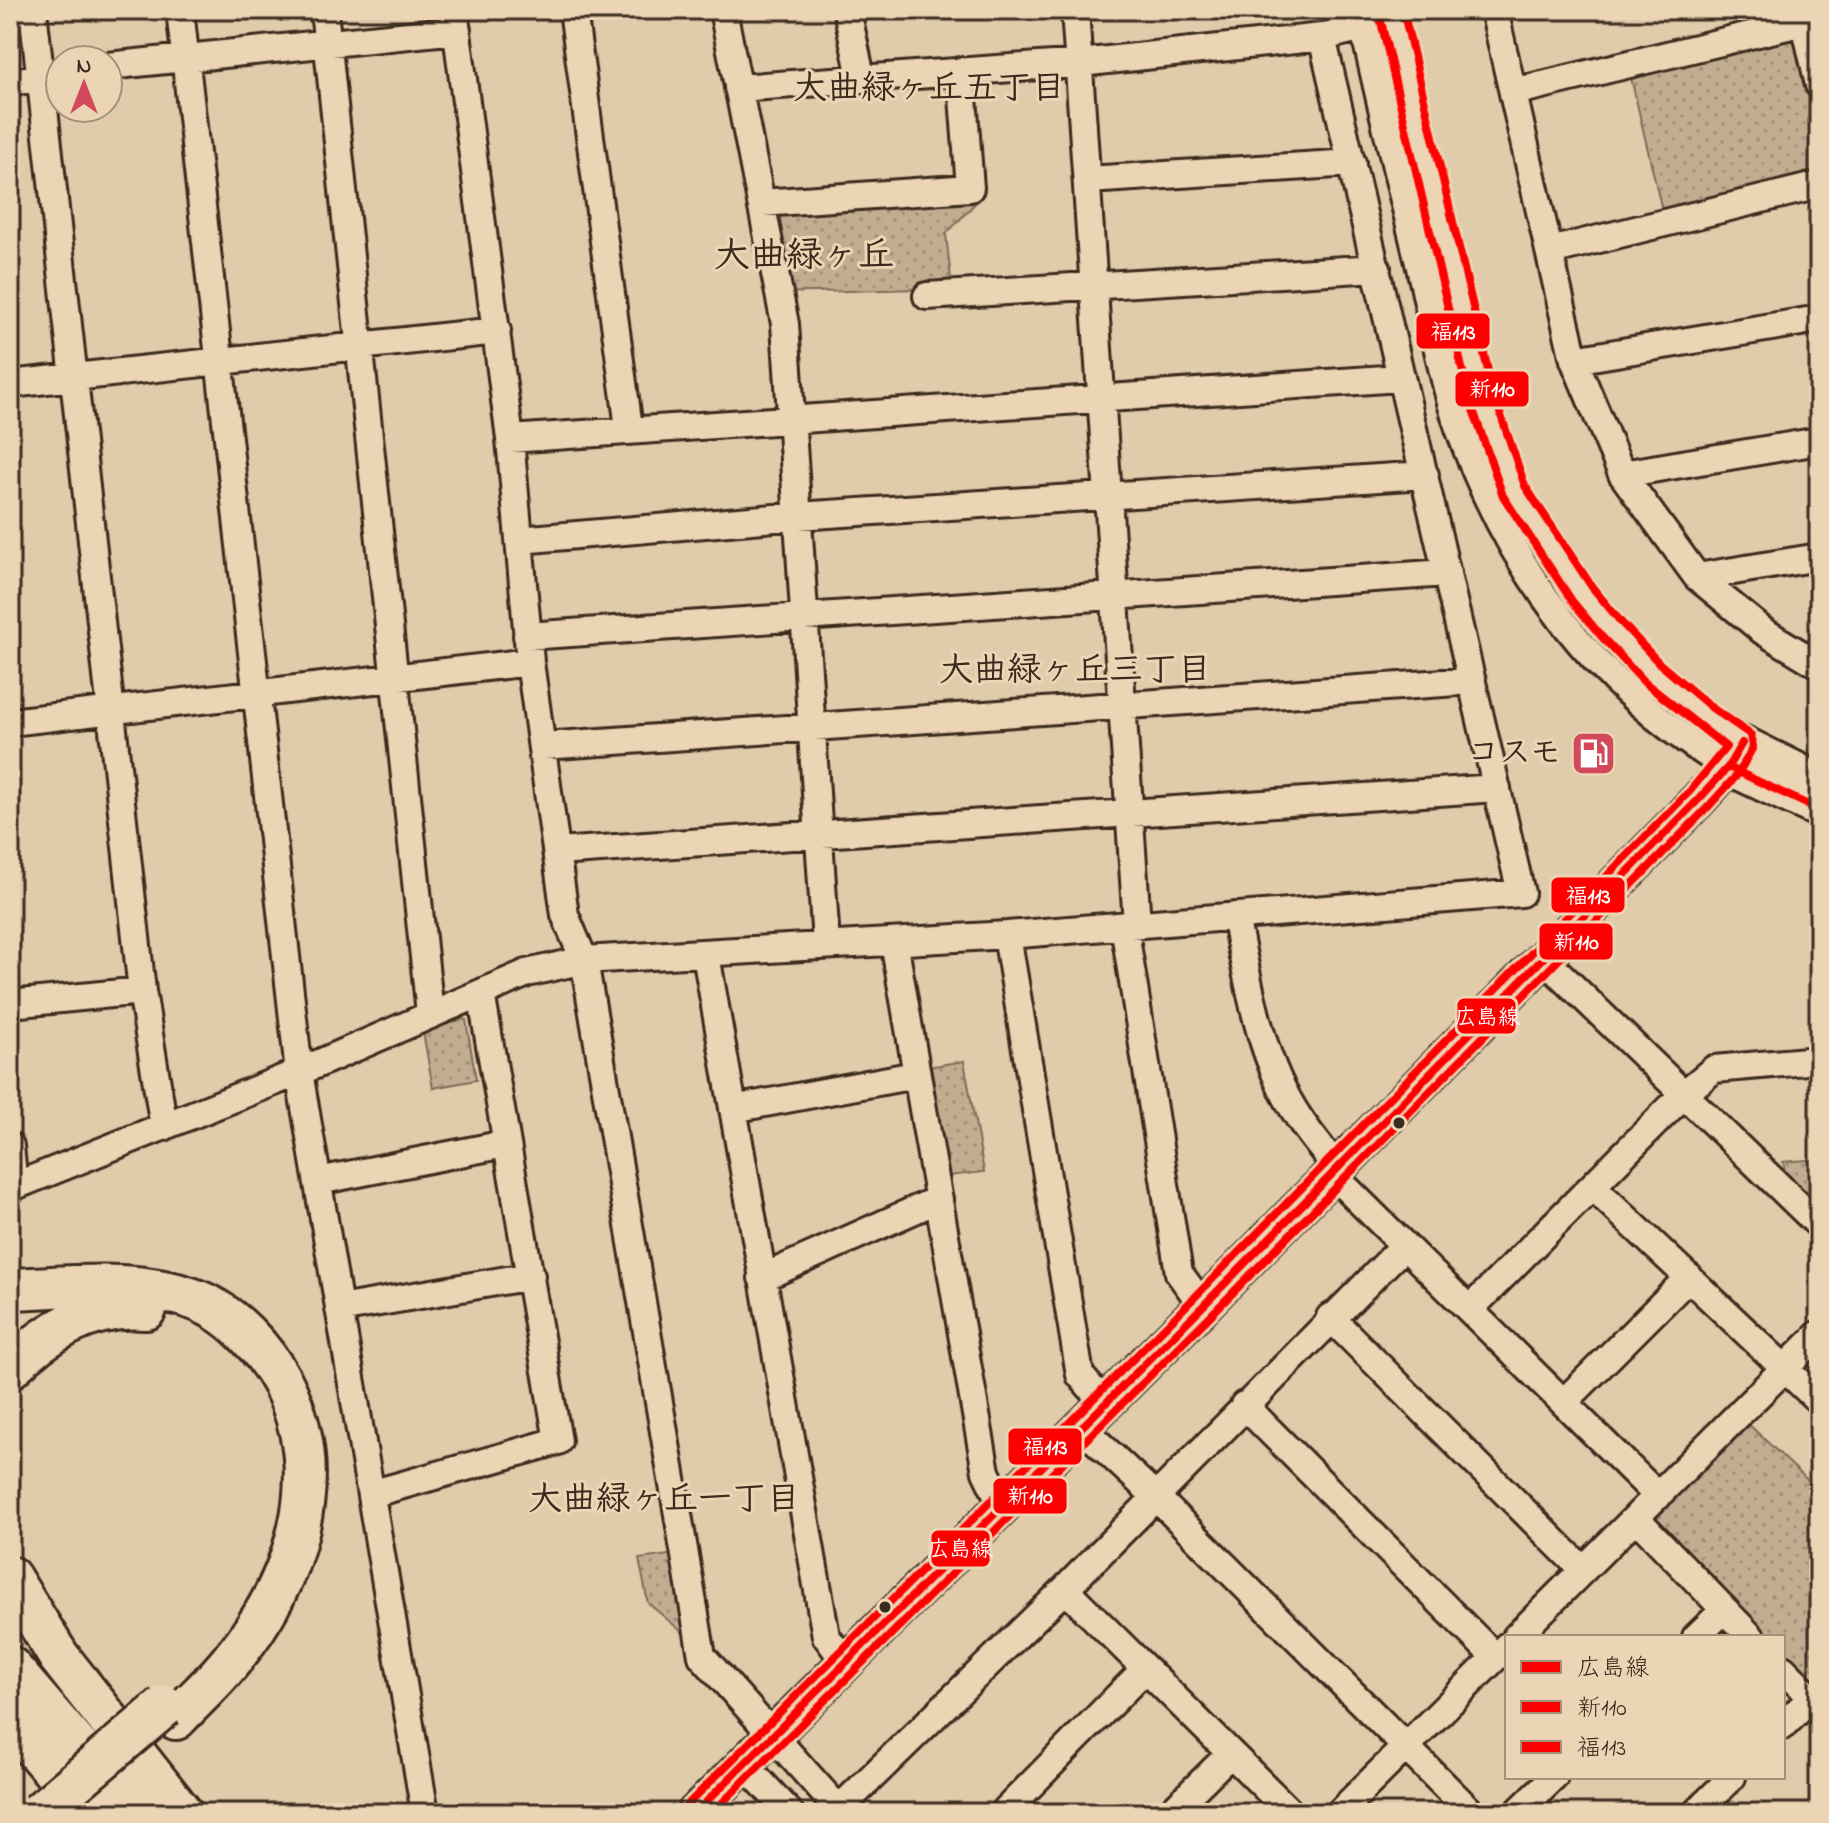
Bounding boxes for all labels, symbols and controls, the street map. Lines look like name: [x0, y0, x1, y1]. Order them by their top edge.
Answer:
north arrow: [44, 44, 124, 124]
text: N: [77, 51, 91, 83]
district label: 大曲緑ヶ丘五丁目: [793, 65, 1065, 115]
district label: 大曲緑ヶ丘: [714, 231, 894, 284]
line badge: 福113: [1415, 312, 1491, 350]
text: 福113: [1430, 318, 1476, 350]
line badge: 新110: [1454, 370, 1530, 408]
text: 新110: [1469, 375, 1515, 407]
district label: 大曲緑ヶ丘三丁目: [939, 647, 1211, 697]
fuel station icon: コスモ: [1569, 730, 1617, 778]
place label: コスモ: [1467, 731, 1562, 778]
line badge: 福113: [1550, 876, 1626, 914]
text: 福113: [1565, 882, 1611, 914]
line badge: 新110: [1538, 922, 1614, 961]
text: 新110: [1553, 928, 1599, 960]
line badge: 広島線: [1456, 997, 1517, 1035]
text: 広島線: [1454, 1003, 1520, 1035]
unlabelled marker: [1391, 1115, 1407, 1131]
line badge: 福113: [1007, 1427, 1083, 1466]
text: 福113: [1022, 1433, 1068, 1465]
district label: 大曲緑ヶ丘一丁目: [528, 1476, 800, 1526]
line badge: 新110: [992, 1477, 1068, 1515]
text: 新110: [1007, 1482, 1053, 1514]
line badge: 広島線: [930, 1529, 991, 1568]
text: 広島線: [927, 1535, 993, 1567]
unlabelled marker: [877, 1599, 893, 1615]
legend: [1505, 1635, 1785, 1779]
text: 広島線: [1577, 1652, 1649, 1687]
text: 新110: [1577, 1692, 1627, 1727]
text: 福113: [1577, 1732, 1626, 1767]

